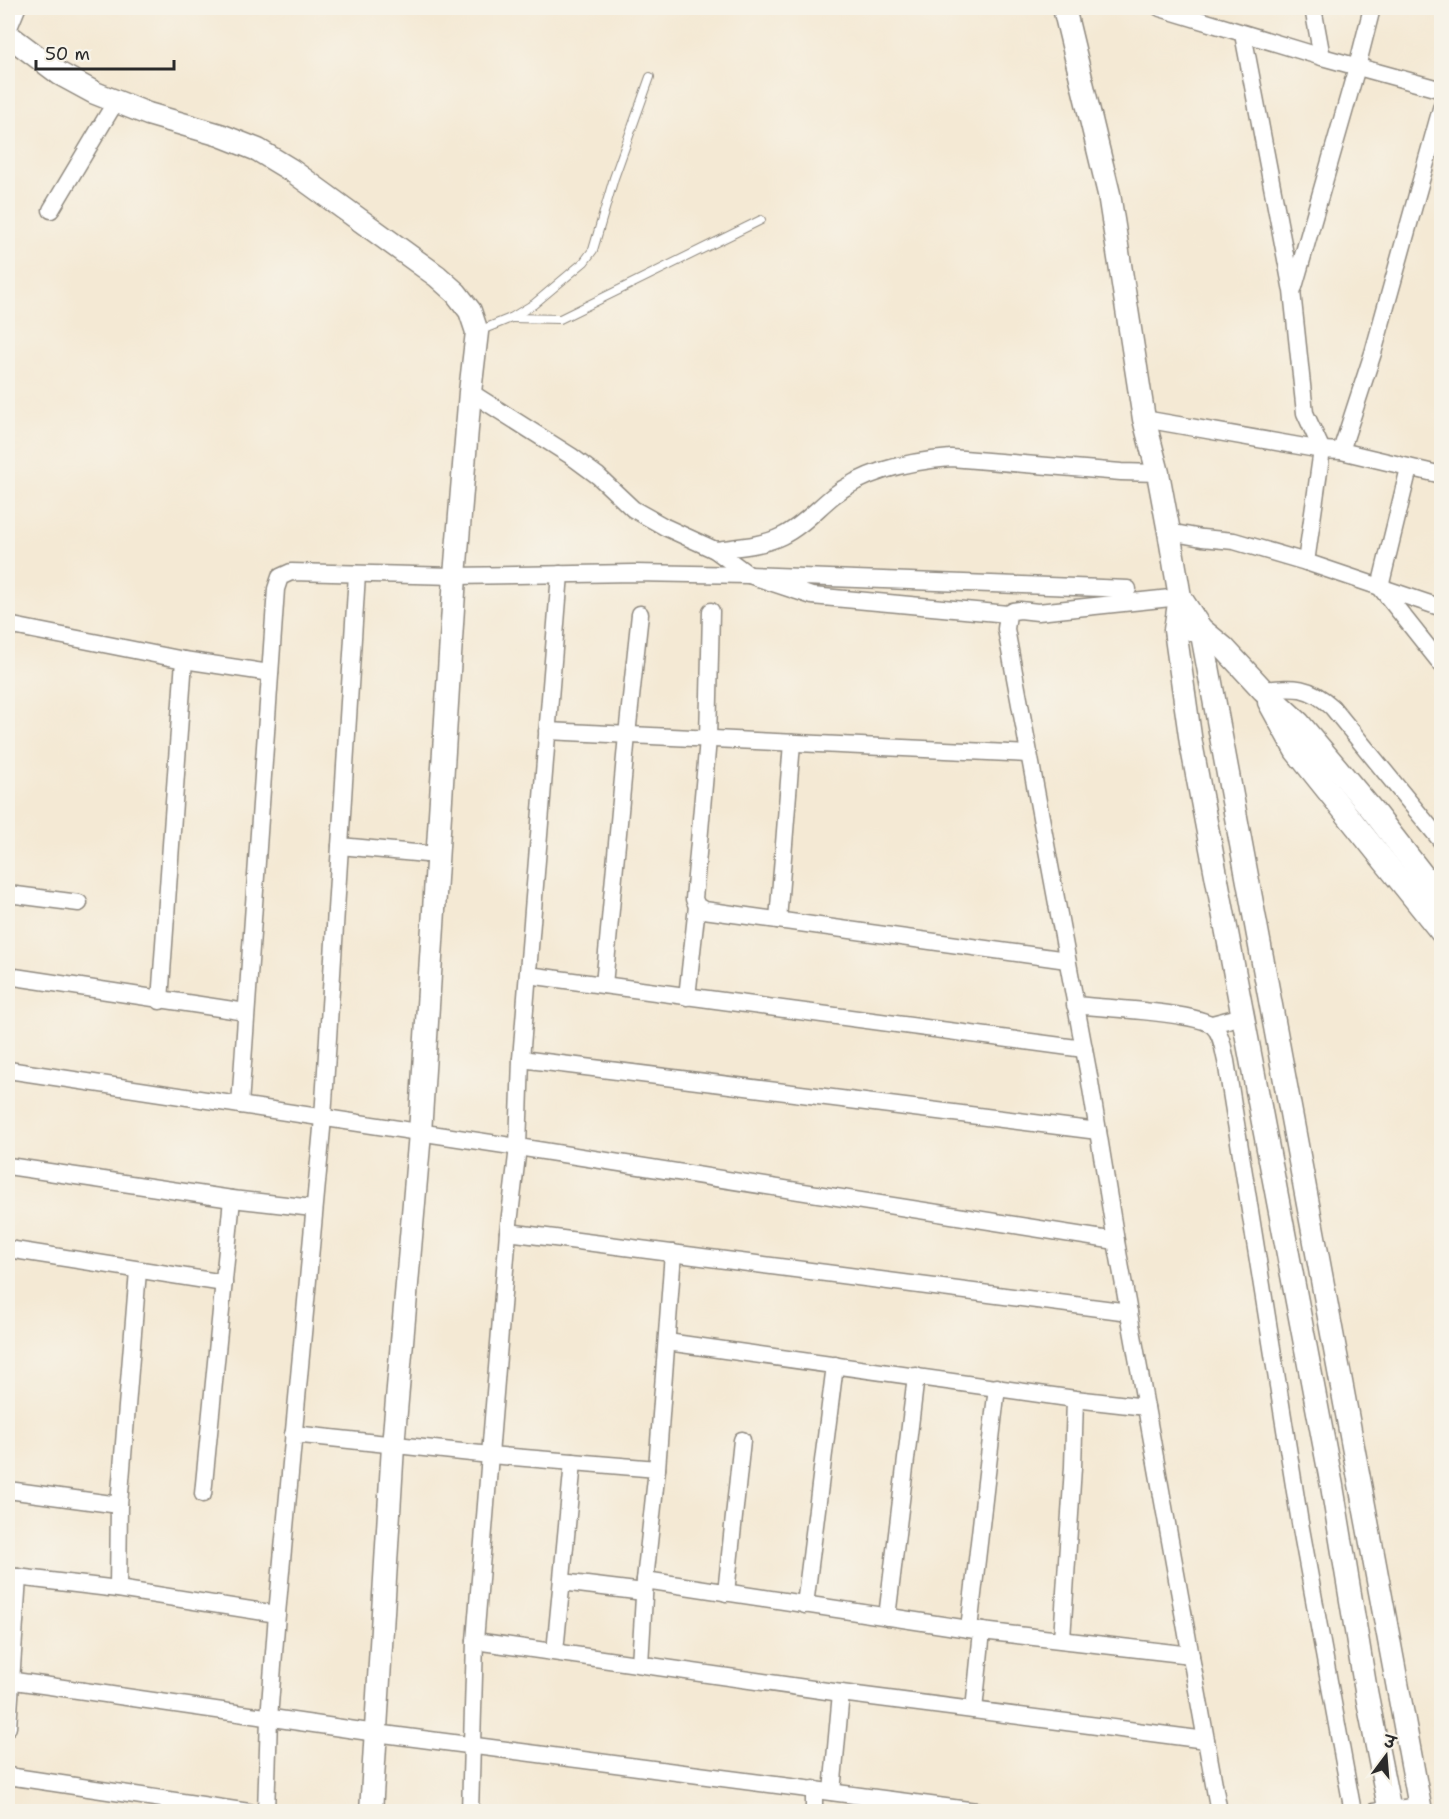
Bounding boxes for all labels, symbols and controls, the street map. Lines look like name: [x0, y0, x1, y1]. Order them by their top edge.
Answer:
scale bar: [36, 33, 174, 71]
text: 50 m: [45, 42, 90, 66]
north arrow: [1356, 1726, 1416, 1786]
text: उ: [1380, 1730, 1399, 1754]

